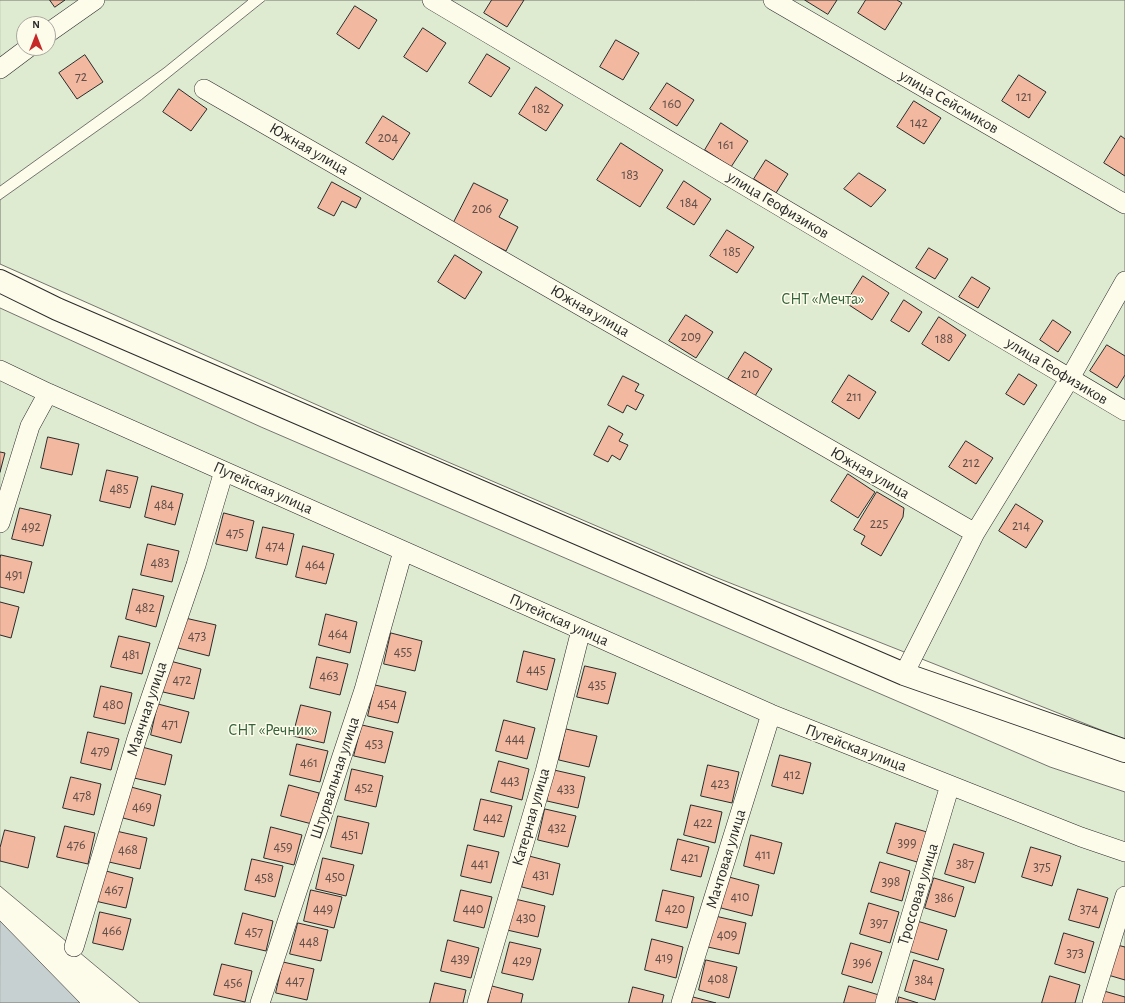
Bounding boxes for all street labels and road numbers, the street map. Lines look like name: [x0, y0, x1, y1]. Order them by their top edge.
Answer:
street label: улица Сейсмиков: [896, 66, 1002, 138]
street label: Южная улица: [266, 119, 352, 179]
street label: улица Геофизиков: [723, 167, 833, 243]
street label: Южная улица: [547, 281, 633, 341]
street label: улица Геофизиков: [1002, 333, 1112, 409]
street label: Южная улица: [827, 443, 913, 503]
street label: Путейская улица: [210, 457, 316, 519]
street label: Путейская улица: [506, 589, 612, 651]
street label: Маячная улица: [123, 659, 171, 759]
street label: Штурвальная улица: [306, 714, 364, 842]
street label: Путейская улица: [803, 720, 909, 776]
street label: Катерная улица: [508, 766, 554, 868]
street label: Мачтовая улица: [702, 807, 750, 911]
street label: Троссовая улица: [893, 841, 943, 947]

